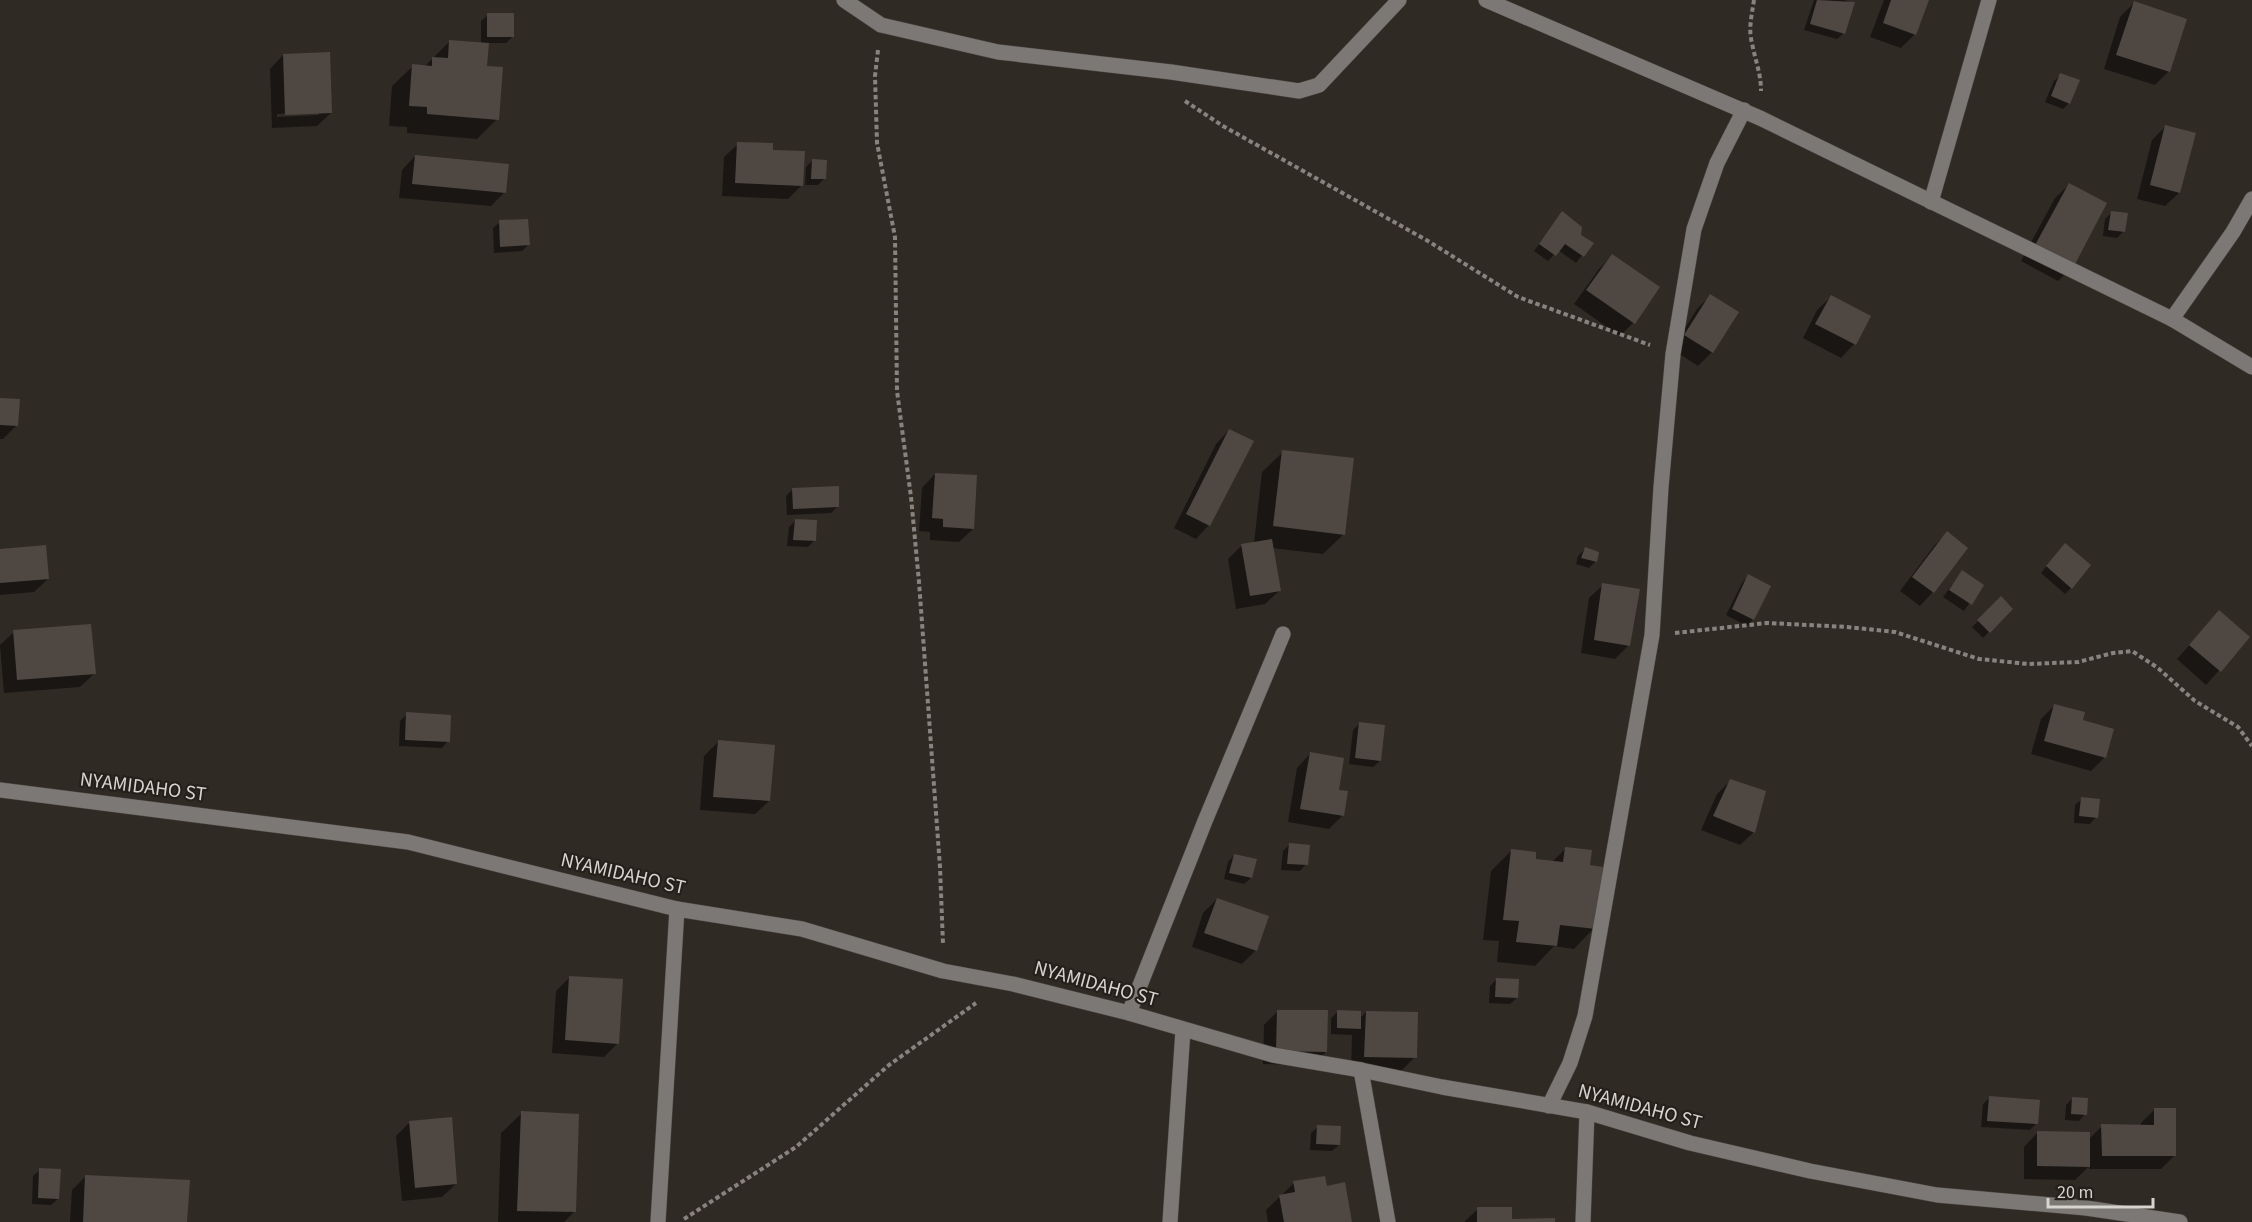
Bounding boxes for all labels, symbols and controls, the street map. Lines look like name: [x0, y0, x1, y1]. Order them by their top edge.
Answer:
street label: NYAMIDAHO ST: [78, 765, 208, 809]
street label: NYAMIDAHO ST: [558, 846, 688, 902]
street label: NYAMIDAHO ST: [1031, 954, 1161, 1014]
street label: NYAMIDAHO ST: [1575, 1077, 1705, 1137]
scale bar: [2048, 1171, 2153, 1209]
text: 20 m: [2057, 1180, 2093, 1205]

